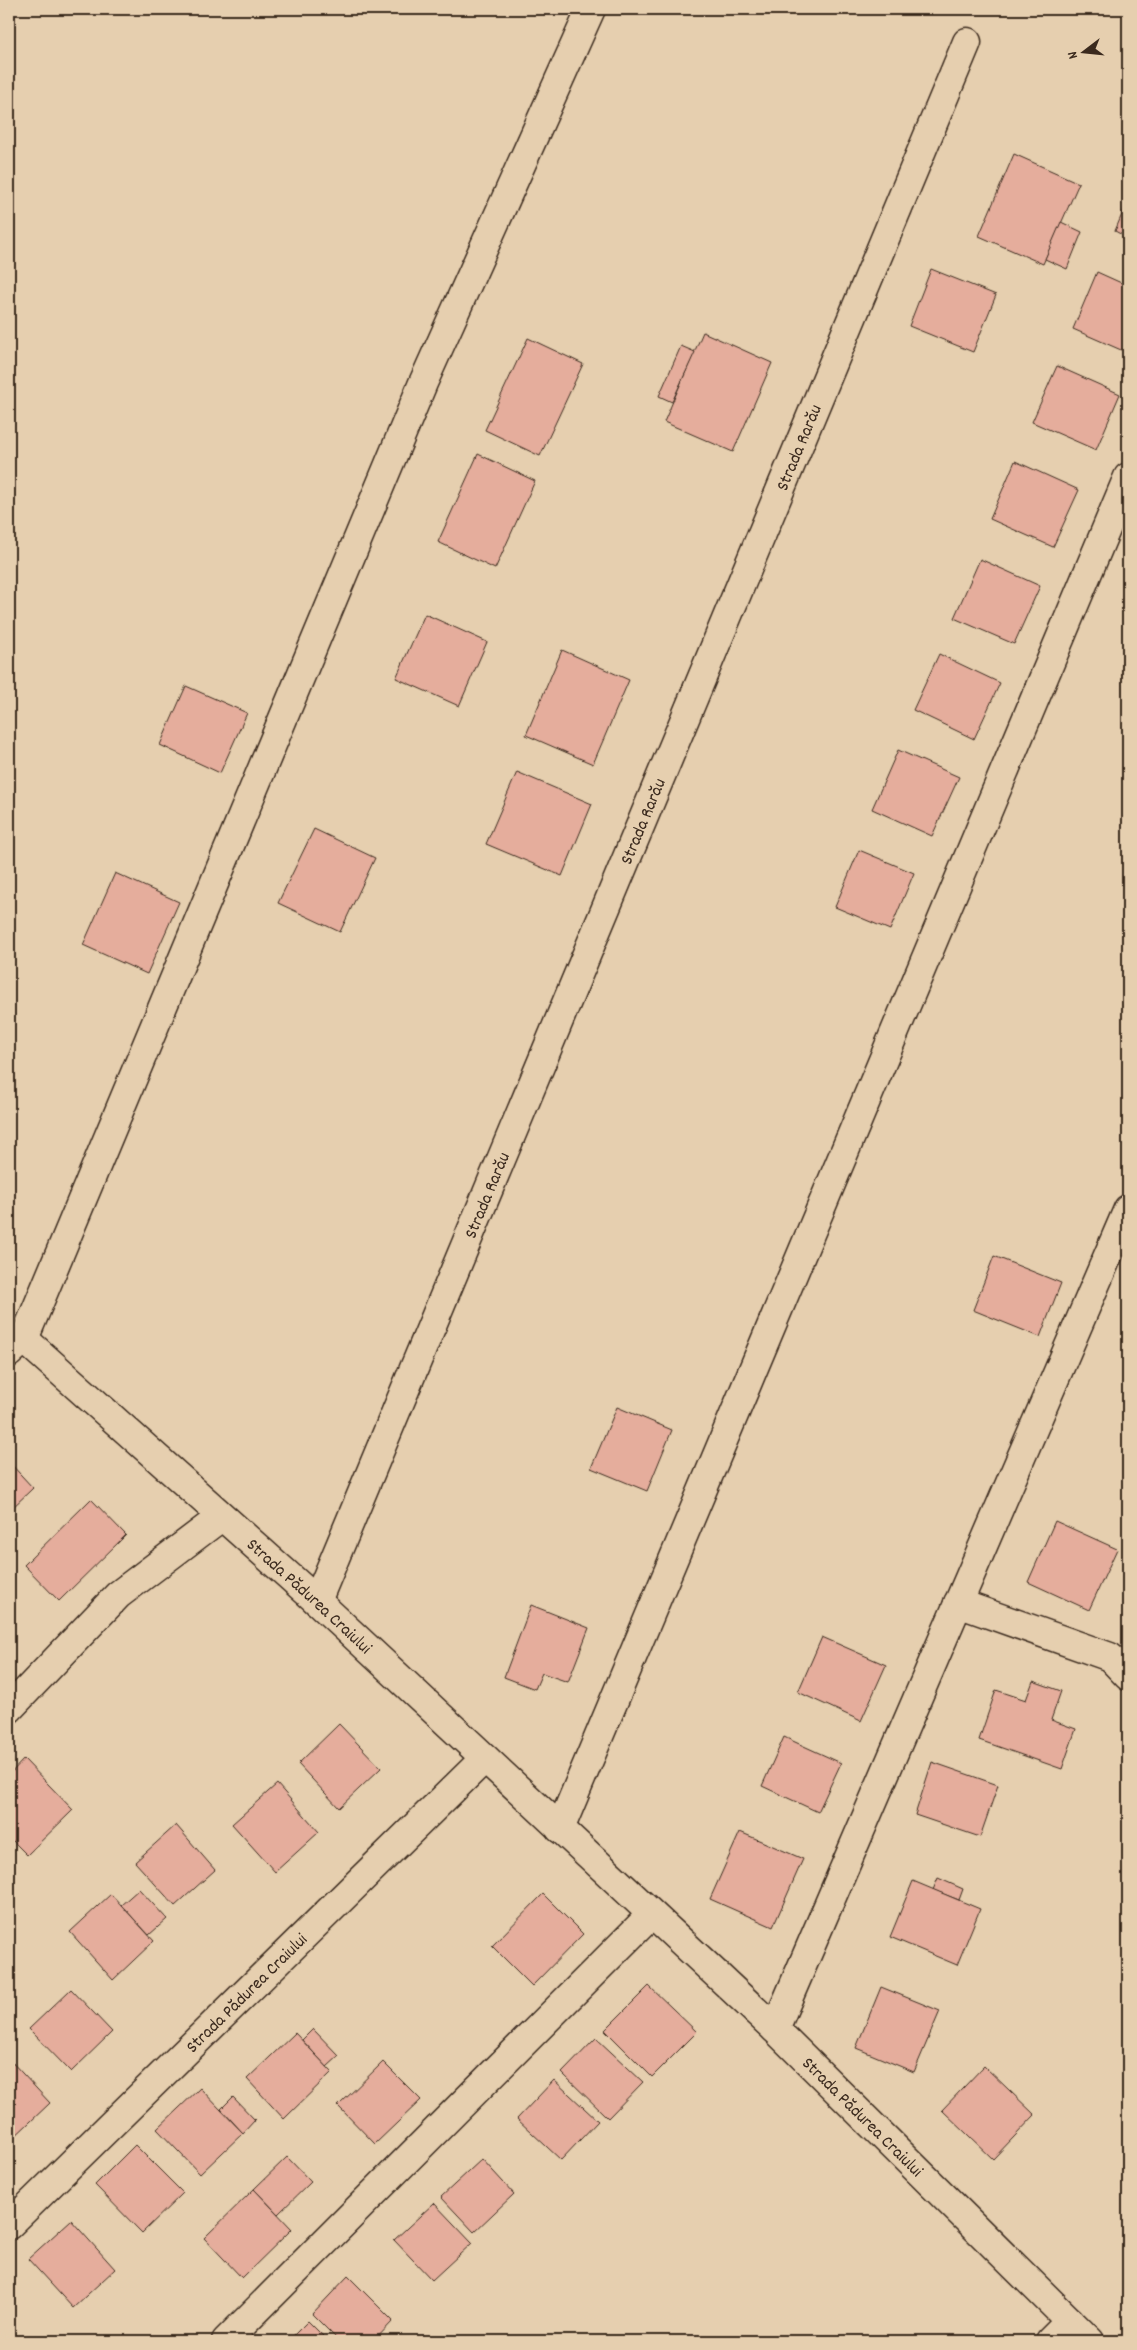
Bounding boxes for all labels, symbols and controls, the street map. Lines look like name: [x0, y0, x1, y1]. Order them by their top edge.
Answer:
north arrow: [1060, 28, 1110, 78]
text: N: [1063, 49, 1084, 61]
street label: Strada Rarău: [771, 401, 829, 495]
street label: Strada Rarău: [615, 775, 674, 869]
street label: Strada Rarău: [459, 1149, 518, 1243]
street label: Strada Pădurea Craiului: [240, 1534, 376, 1661]
street label: Strada Pădurea Craiului: [181, 1929, 314, 2060]
street label: Strada Pădurea Craiului: [795, 2052, 928, 2184]

